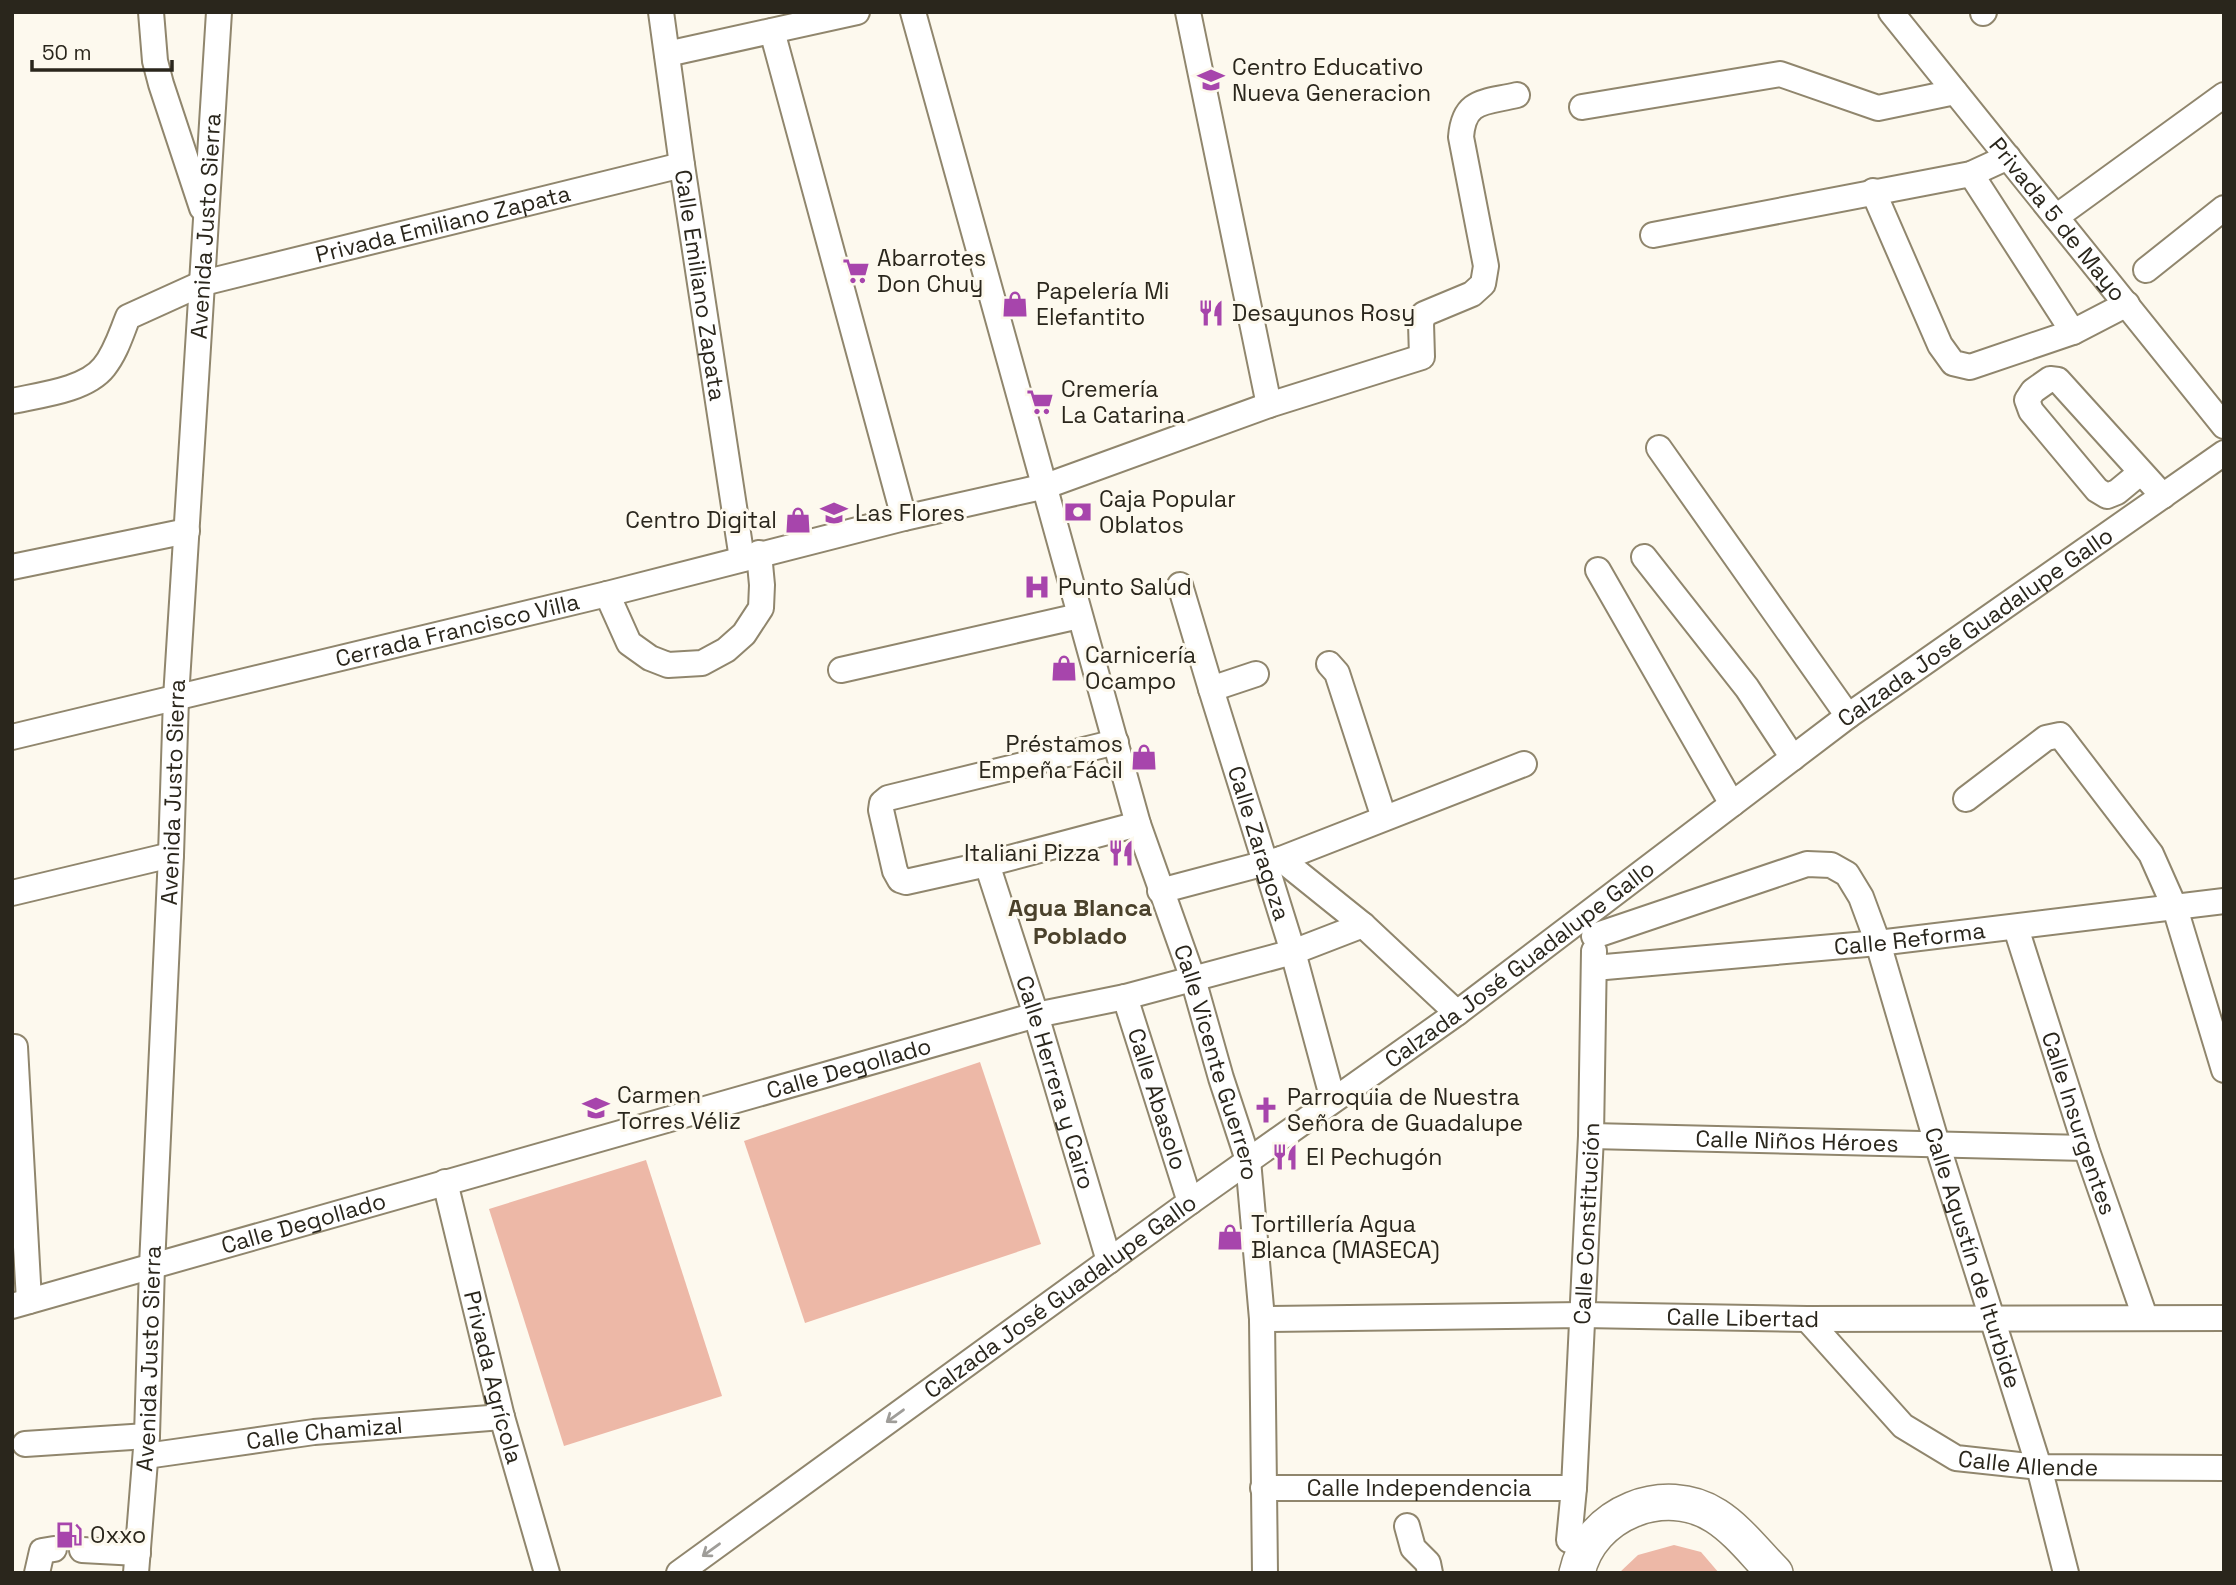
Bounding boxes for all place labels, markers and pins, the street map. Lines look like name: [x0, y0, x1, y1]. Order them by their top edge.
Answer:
place label: Centro Educativo Nueva Generacion: [1232, 52, 1431, 108]
school or university icon: Centro Educativo Nueva Generacion: [1196, 65, 1226, 95]
place label: Abarrotes Don Chuy: [877, 243, 986, 299]
supermarket icon: Abarrotes Don Chuy: [841, 256, 871, 286]
place label: Papelería Mi Elefantito: [1036, 276, 1169, 332]
shop icon: Papelería Mi Elefantito: [1000, 289, 1030, 319]
restaurant icon: Desayunos Rosy: [1196, 298, 1226, 328]
place label: Desayunos Rosy: [1232, 298, 1415, 328]
place label: Cremería La Catarina: [1061, 374, 1185, 430]
supermarket icon: Cremería La Catarina: [1025, 387, 1055, 417]
place label: Caja Popular Oblatos: [1099, 484, 1236, 540]
bank icon: Caja Popular Oblatos: [1063, 497, 1093, 527]
school or university icon: Las Flores: [819, 498, 849, 528]
place label: Las Flores: [855, 498, 965, 528]
place label: Centro Digital: [625, 505, 777, 535]
shop icon: Centro Digital: [783, 505, 813, 535]
hospital icon: Punto Salud: [1022, 572, 1052, 602]
place label: Punto Salud: [1058, 572, 1192, 602]
place label: Carnicería Ocampo: [1085, 640, 1196, 696]
shop icon: Carnicería Ocampo: [1049, 653, 1079, 683]
place label: Préstamos Empeña Fácil: [978, 729, 1123, 785]
shop icon: Préstamos Empeña Fácil: [1129, 742, 1159, 772]
place label: Italiani Pizza: [964, 838, 1100, 868]
restaurant icon: Italiani Pizza: [1106, 838, 1136, 868]
place label: Carmen Torres Véliz: [617, 1080, 741, 1136]
place label: Parroquia de Nuestra Señora de Guadalupe: [1287, 1082, 1523, 1138]
school or university icon: Carmen Torres Véliz: [581, 1093, 611, 1123]
church icon: Parroquia de Nuestra Señora de Guadalupe: [1251, 1095, 1281, 1125]
restaurant icon: El Pechugón: [1270, 1142, 1300, 1172]
place label: El Pechugón: [1306, 1142, 1442, 1172]
place label: Tortillería Agua Blanca (MASECA): [1251, 1209, 1440, 1265]
shop icon: Tortillería Agua Blanca (MASECA): [1215, 1222, 1245, 1252]
fuel station icon: Oxxo: [54, 1520, 84, 1550]
place label: Oxxo: [90, 1520, 146, 1550]

